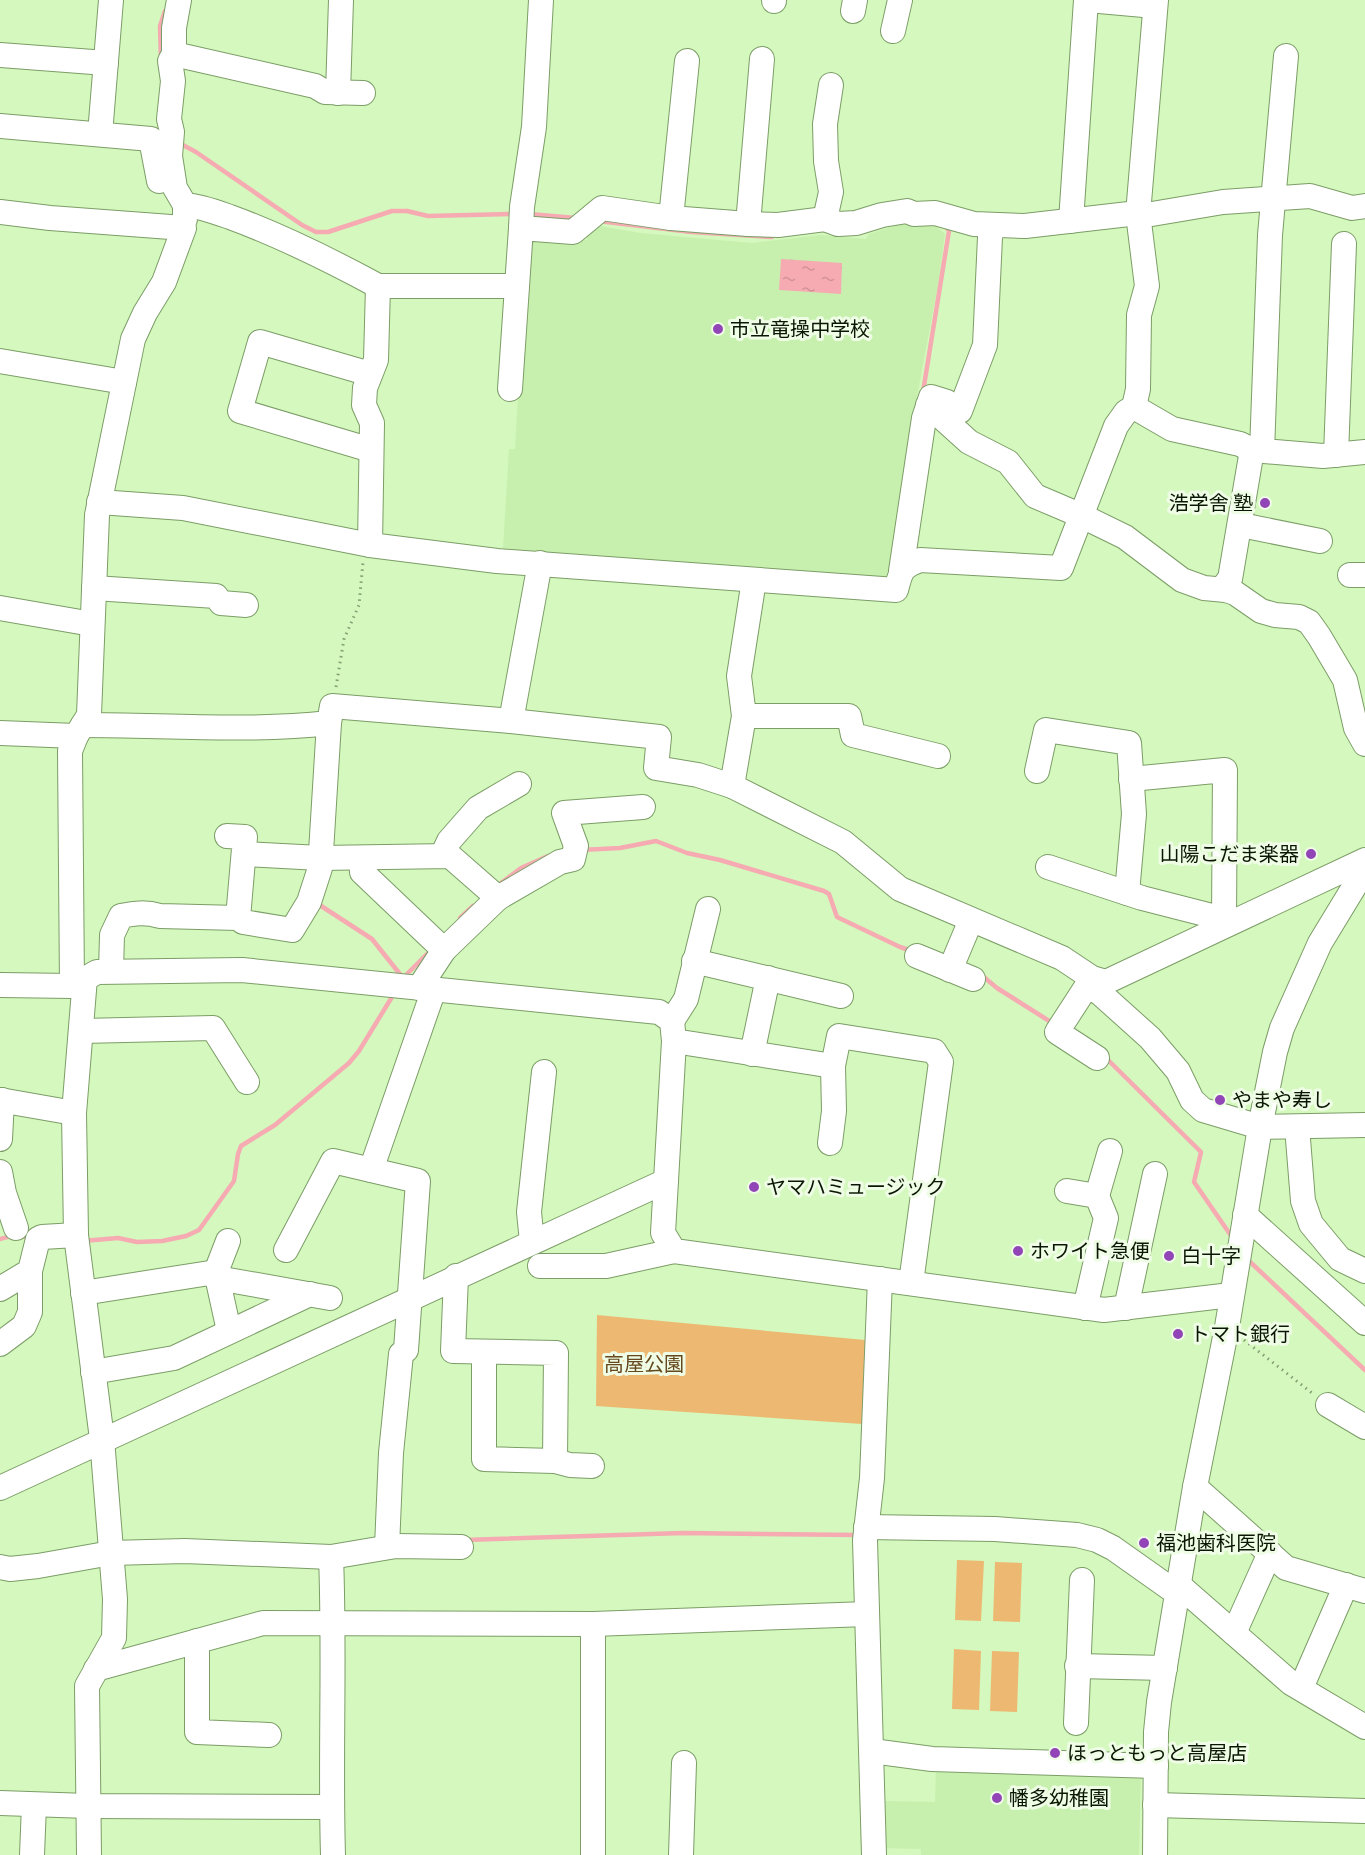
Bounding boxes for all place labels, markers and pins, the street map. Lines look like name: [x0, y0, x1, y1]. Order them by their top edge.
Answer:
place label: 市立竜操中学校: [730, 317, 870, 341]
marker: 市立竜操中学校: [711, 322, 725, 336]
place label: 浩学舎 塾: [1169, 491, 1253, 515]
marker: 浩学舎 塾: [1258, 496, 1272, 510]
place label: 山陽こだま楽器: [1159, 842, 1299, 866]
marker: 山陽こだま楽器: [1304, 847, 1318, 861]
place label: やまや寿し: [1232, 1088, 1332, 1112]
marker: やまや寿し: [1213, 1093, 1227, 1107]
place label: ヤマハミュージック: [766, 1175, 946, 1199]
marker: ヤマハミュージック: [747, 1180, 761, 1194]
place label: ホワイト急便: [1030, 1239, 1150, 1263]
marker: ホワイト急便: [1011, 1244, 1025, 1258]
place label: 白十字: [1181, 1244, 1241, 1268]
marker: 白十字: [1162, 1249, 1176, 1263]
place label: トマト銀行: [1190, 1322, 1290, 1346]
marker: トマト銀行: [1171, 1327, 1185, 1341]
place label: 福池歯科医院: [1156, 1531, 1276, 1555]
marker: 福池歯科医院: [1137, 1536, 1151, 1550]
place label: ほっともっと高屋店: [1067, 1741, 1247, 1765]
marker: ほっともっと高屋店: [1048, 1746, 1062, 1760]
place label: 幡多幼稚園: [1009, 1786, 1109, 1810]
marker: 幡多幼稚園: [990, 1791, 1004, 1805]

